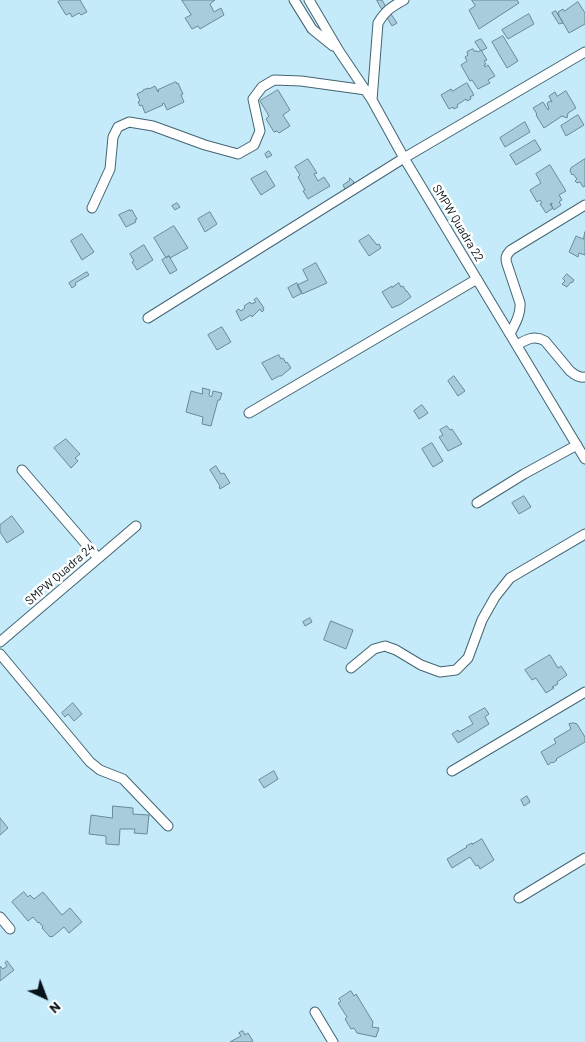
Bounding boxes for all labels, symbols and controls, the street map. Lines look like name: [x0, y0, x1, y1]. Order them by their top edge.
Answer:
street label: SMPW Quadra 22: [429, 182, 487, 264]
street label: SMPW Quadra 24: [22, 540, 98, 608]
north arrow: [20, 972, 70, 1022]
text: N: [46, 999, 65, 1018]

